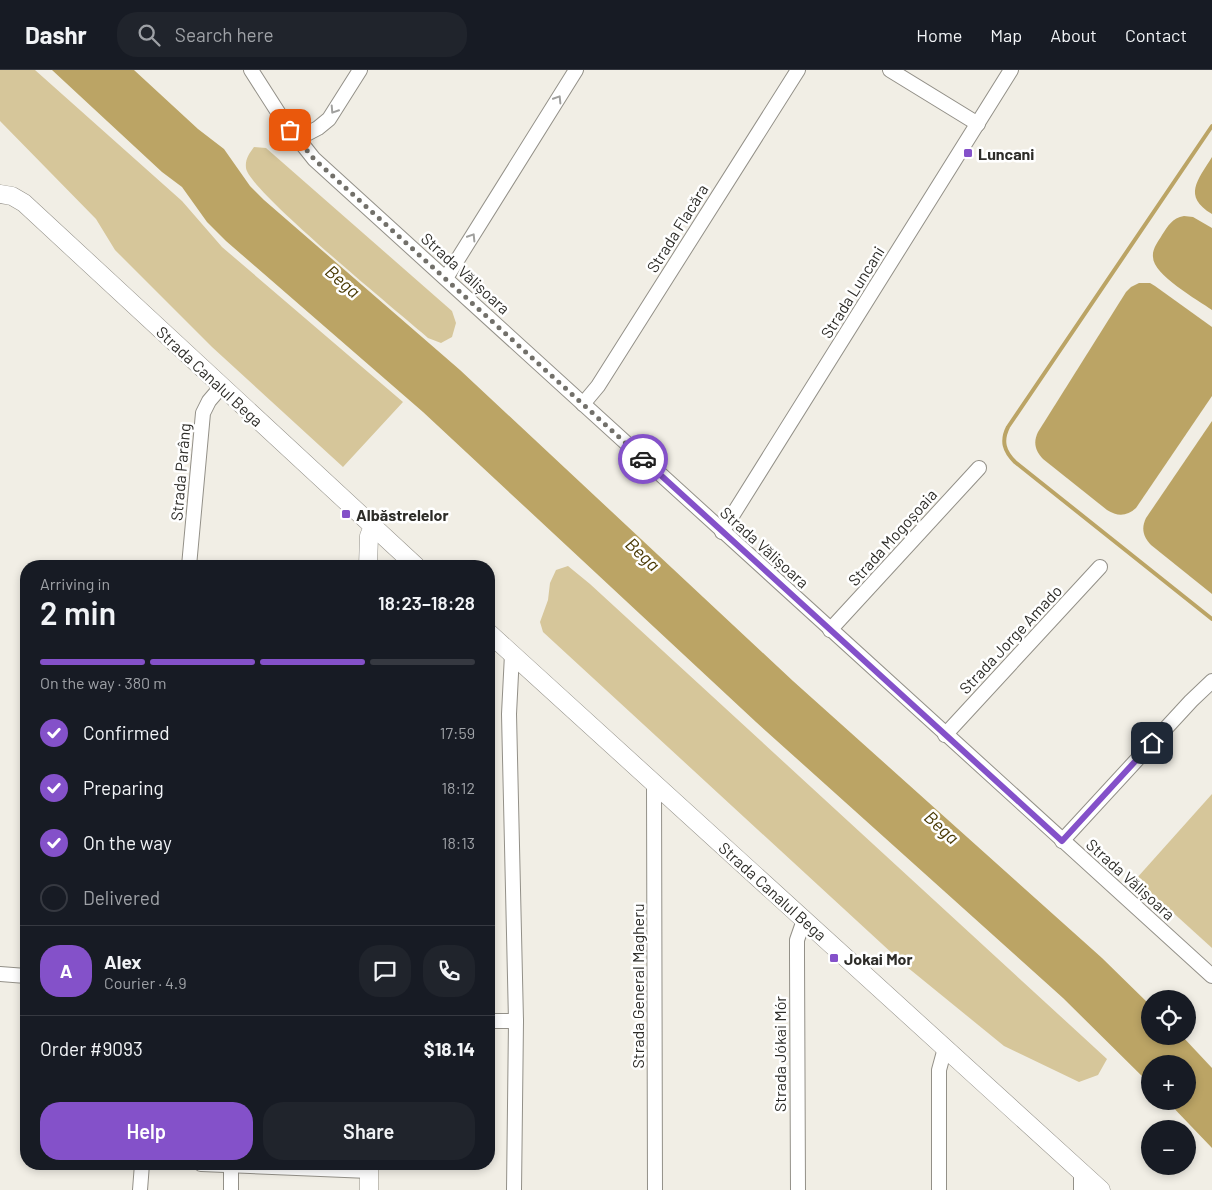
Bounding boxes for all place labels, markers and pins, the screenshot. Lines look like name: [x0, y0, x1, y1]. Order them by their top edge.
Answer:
pin: [269, 109, 311, 151]
place label: Luncani: [978, 144, 1034, 163]
marker: Luncani: [962, 147, 974, 159]
place label: Albăstrelelor: [356, 505, 449, 524]
marker: Albăstrelelor: [340, 508, 352, 520]
pin: [1131, 722, 1173, 764]
place label: Jokai Mor: [844, 949, 913, 968]
marker: Jokai Mor: [828, 952, 840, 964]

